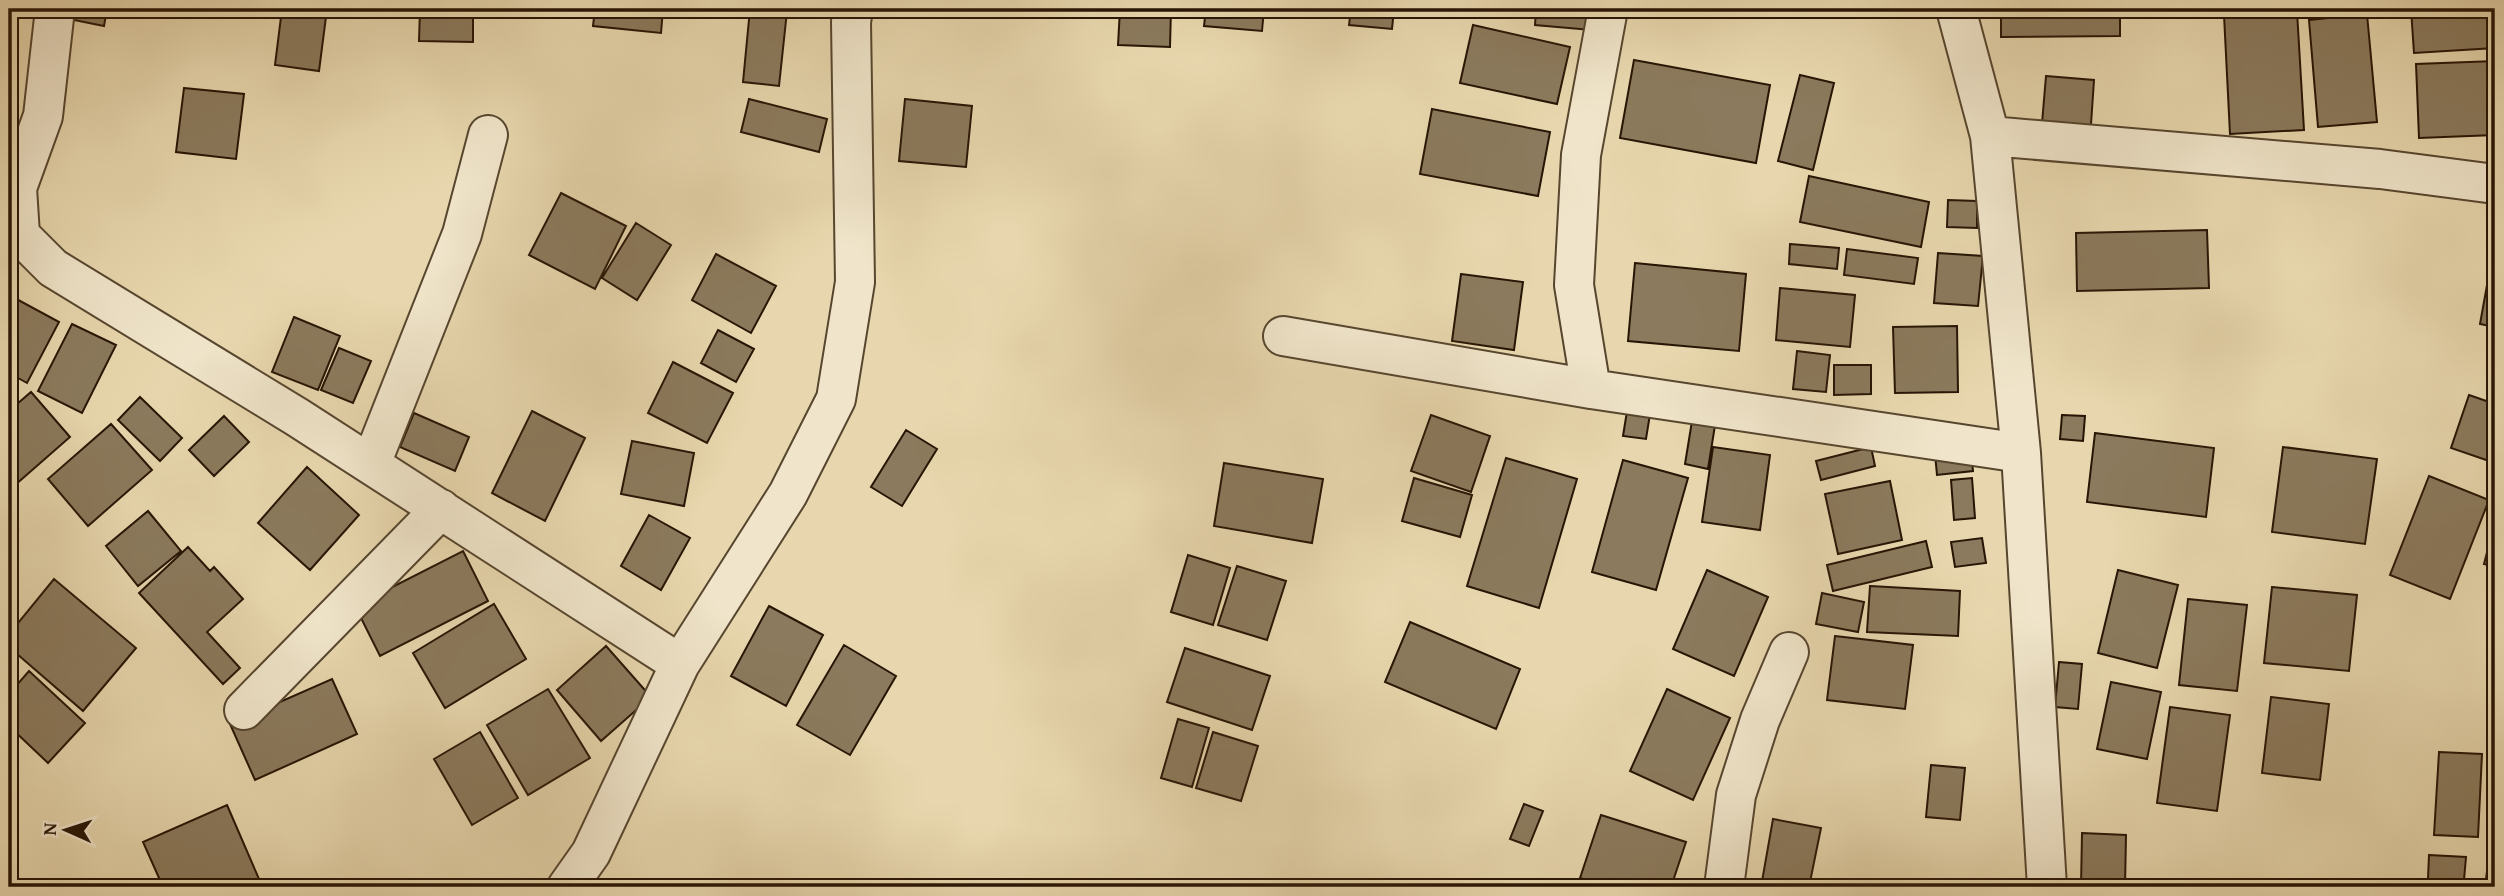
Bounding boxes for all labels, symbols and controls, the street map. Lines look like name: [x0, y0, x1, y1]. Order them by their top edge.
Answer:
north arrow: [32, 794, 102, 864]
text: N: [35, 822, 63, 836]

